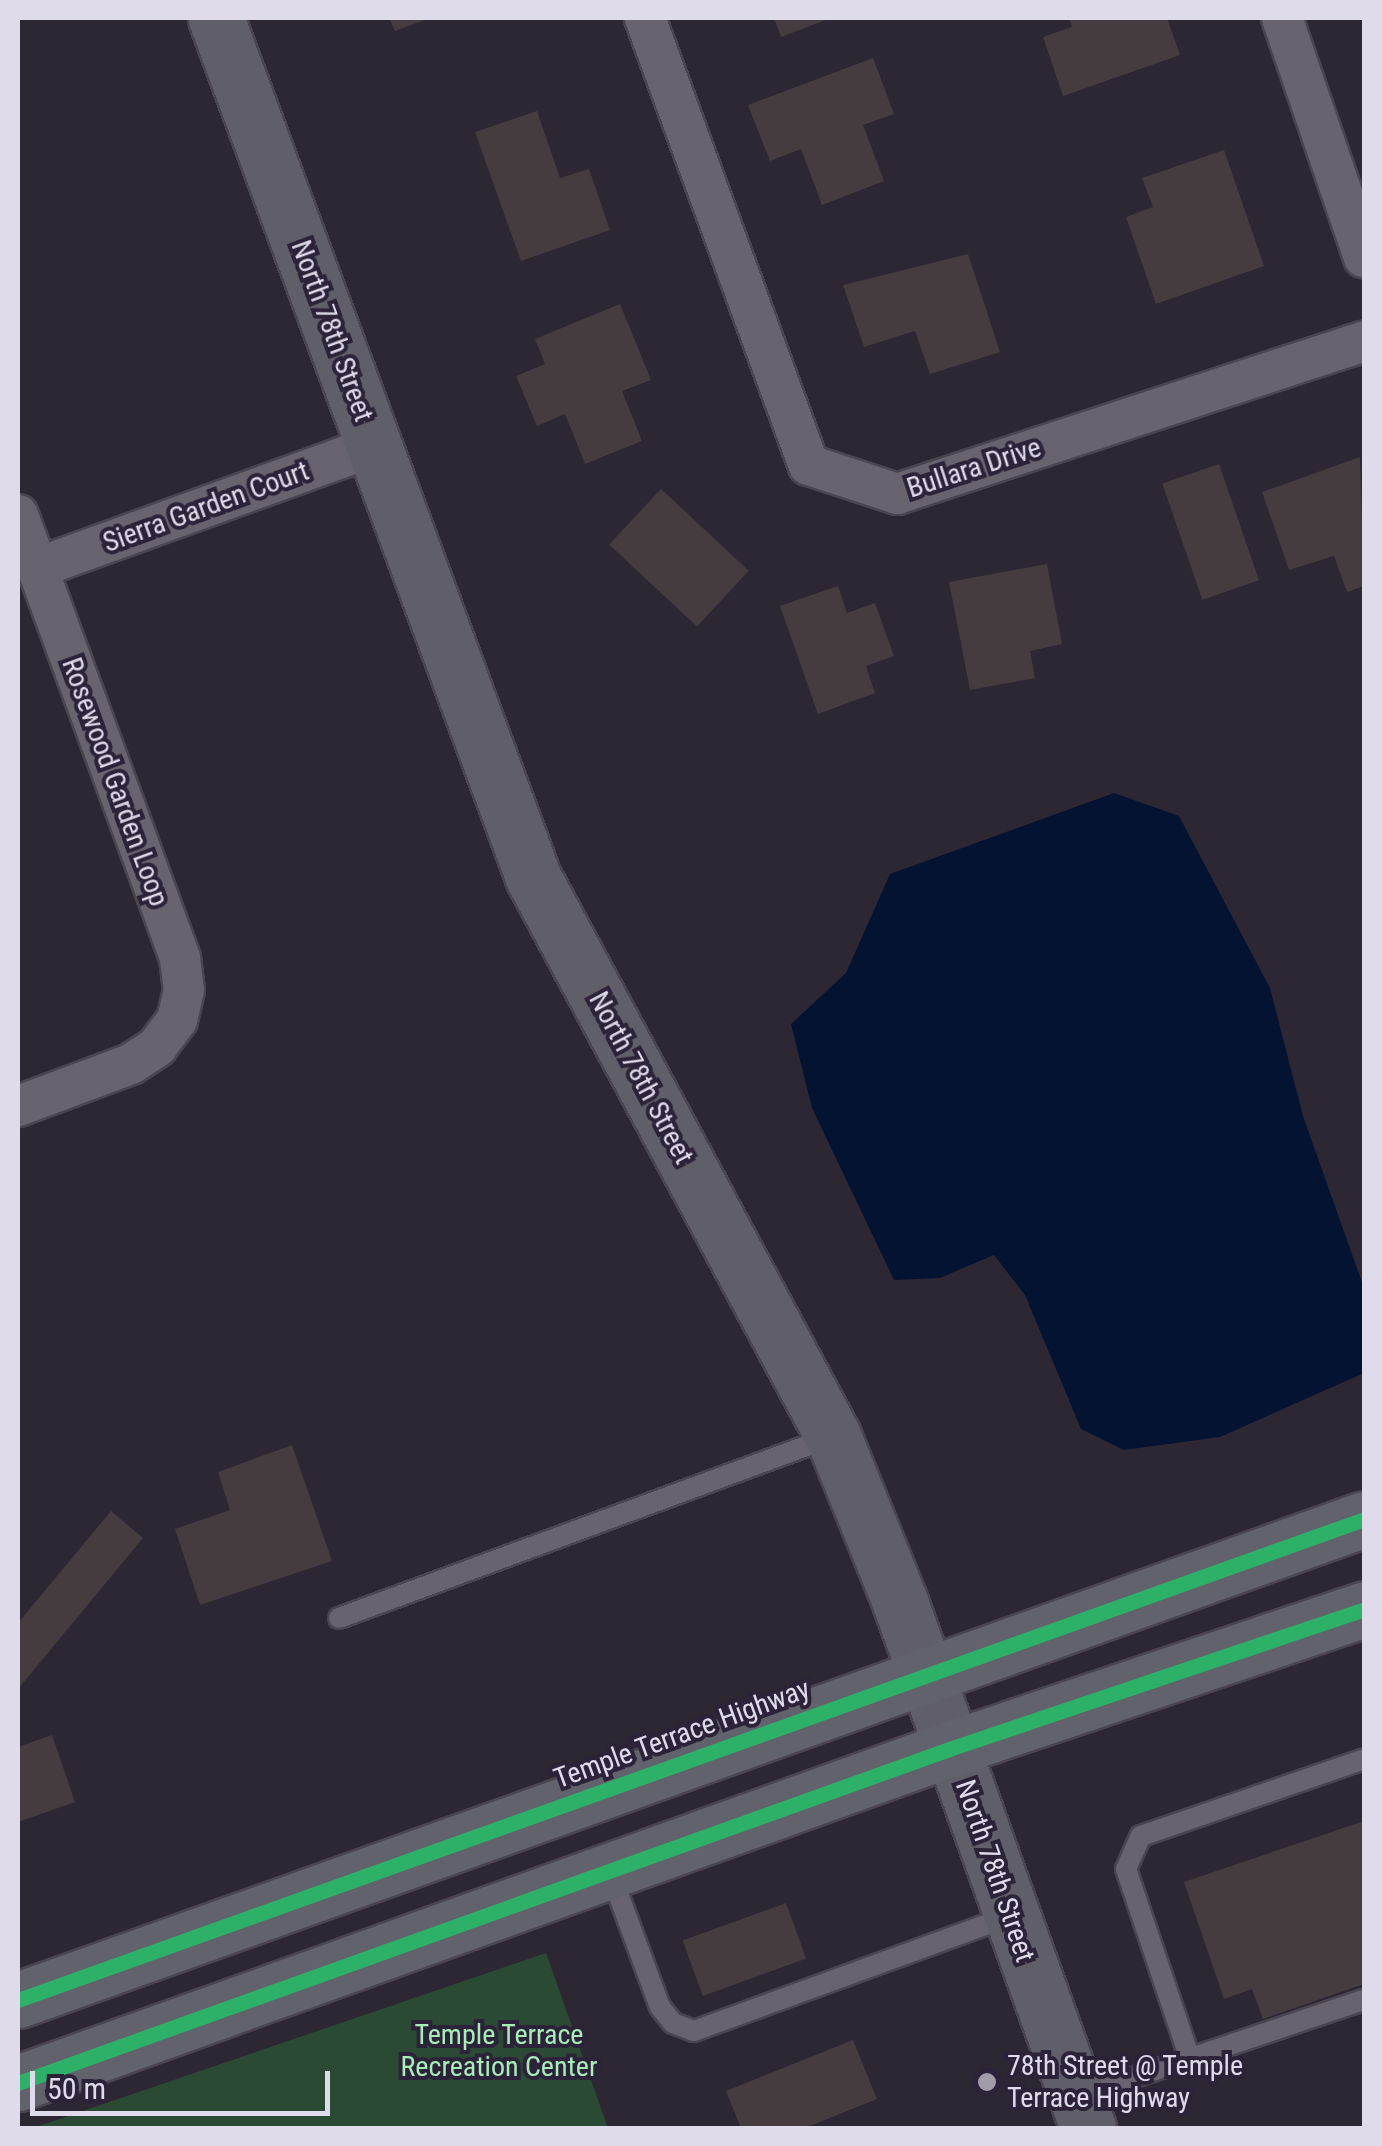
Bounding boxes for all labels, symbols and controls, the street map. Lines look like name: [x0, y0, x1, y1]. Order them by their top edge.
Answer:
street label: North 78th Street: [284, 236, 380, 426]
street label: Bullara Drive: [903, 431, 1045, 505]
street label: Sierra Garden Court: [98, 454, 314, 560]
street label: Rosewood Garden Loop: [54, 653, 176, 911]
street label: North 78th Street: [581, 986, 701, 1170]
street label: Temple Terrace Highway: [549, 1672, 815, 1796]
street label: North 78th Street: [948, 1776, 1042, 1966]
park label: Temple Terrace Recreation Center: [401, 2018, 597, 2084]
place label: 78th Street @ Temple Terrace Highway: [1007, 2049, 1244, 2115]
scale bar: [35, 2051, 335, 2113]
text: 50 m: [47, 2071, 106, 2106]
marker: 78th Street @ Temple Terrace Highway: [976, 2071, 998, 2093]

